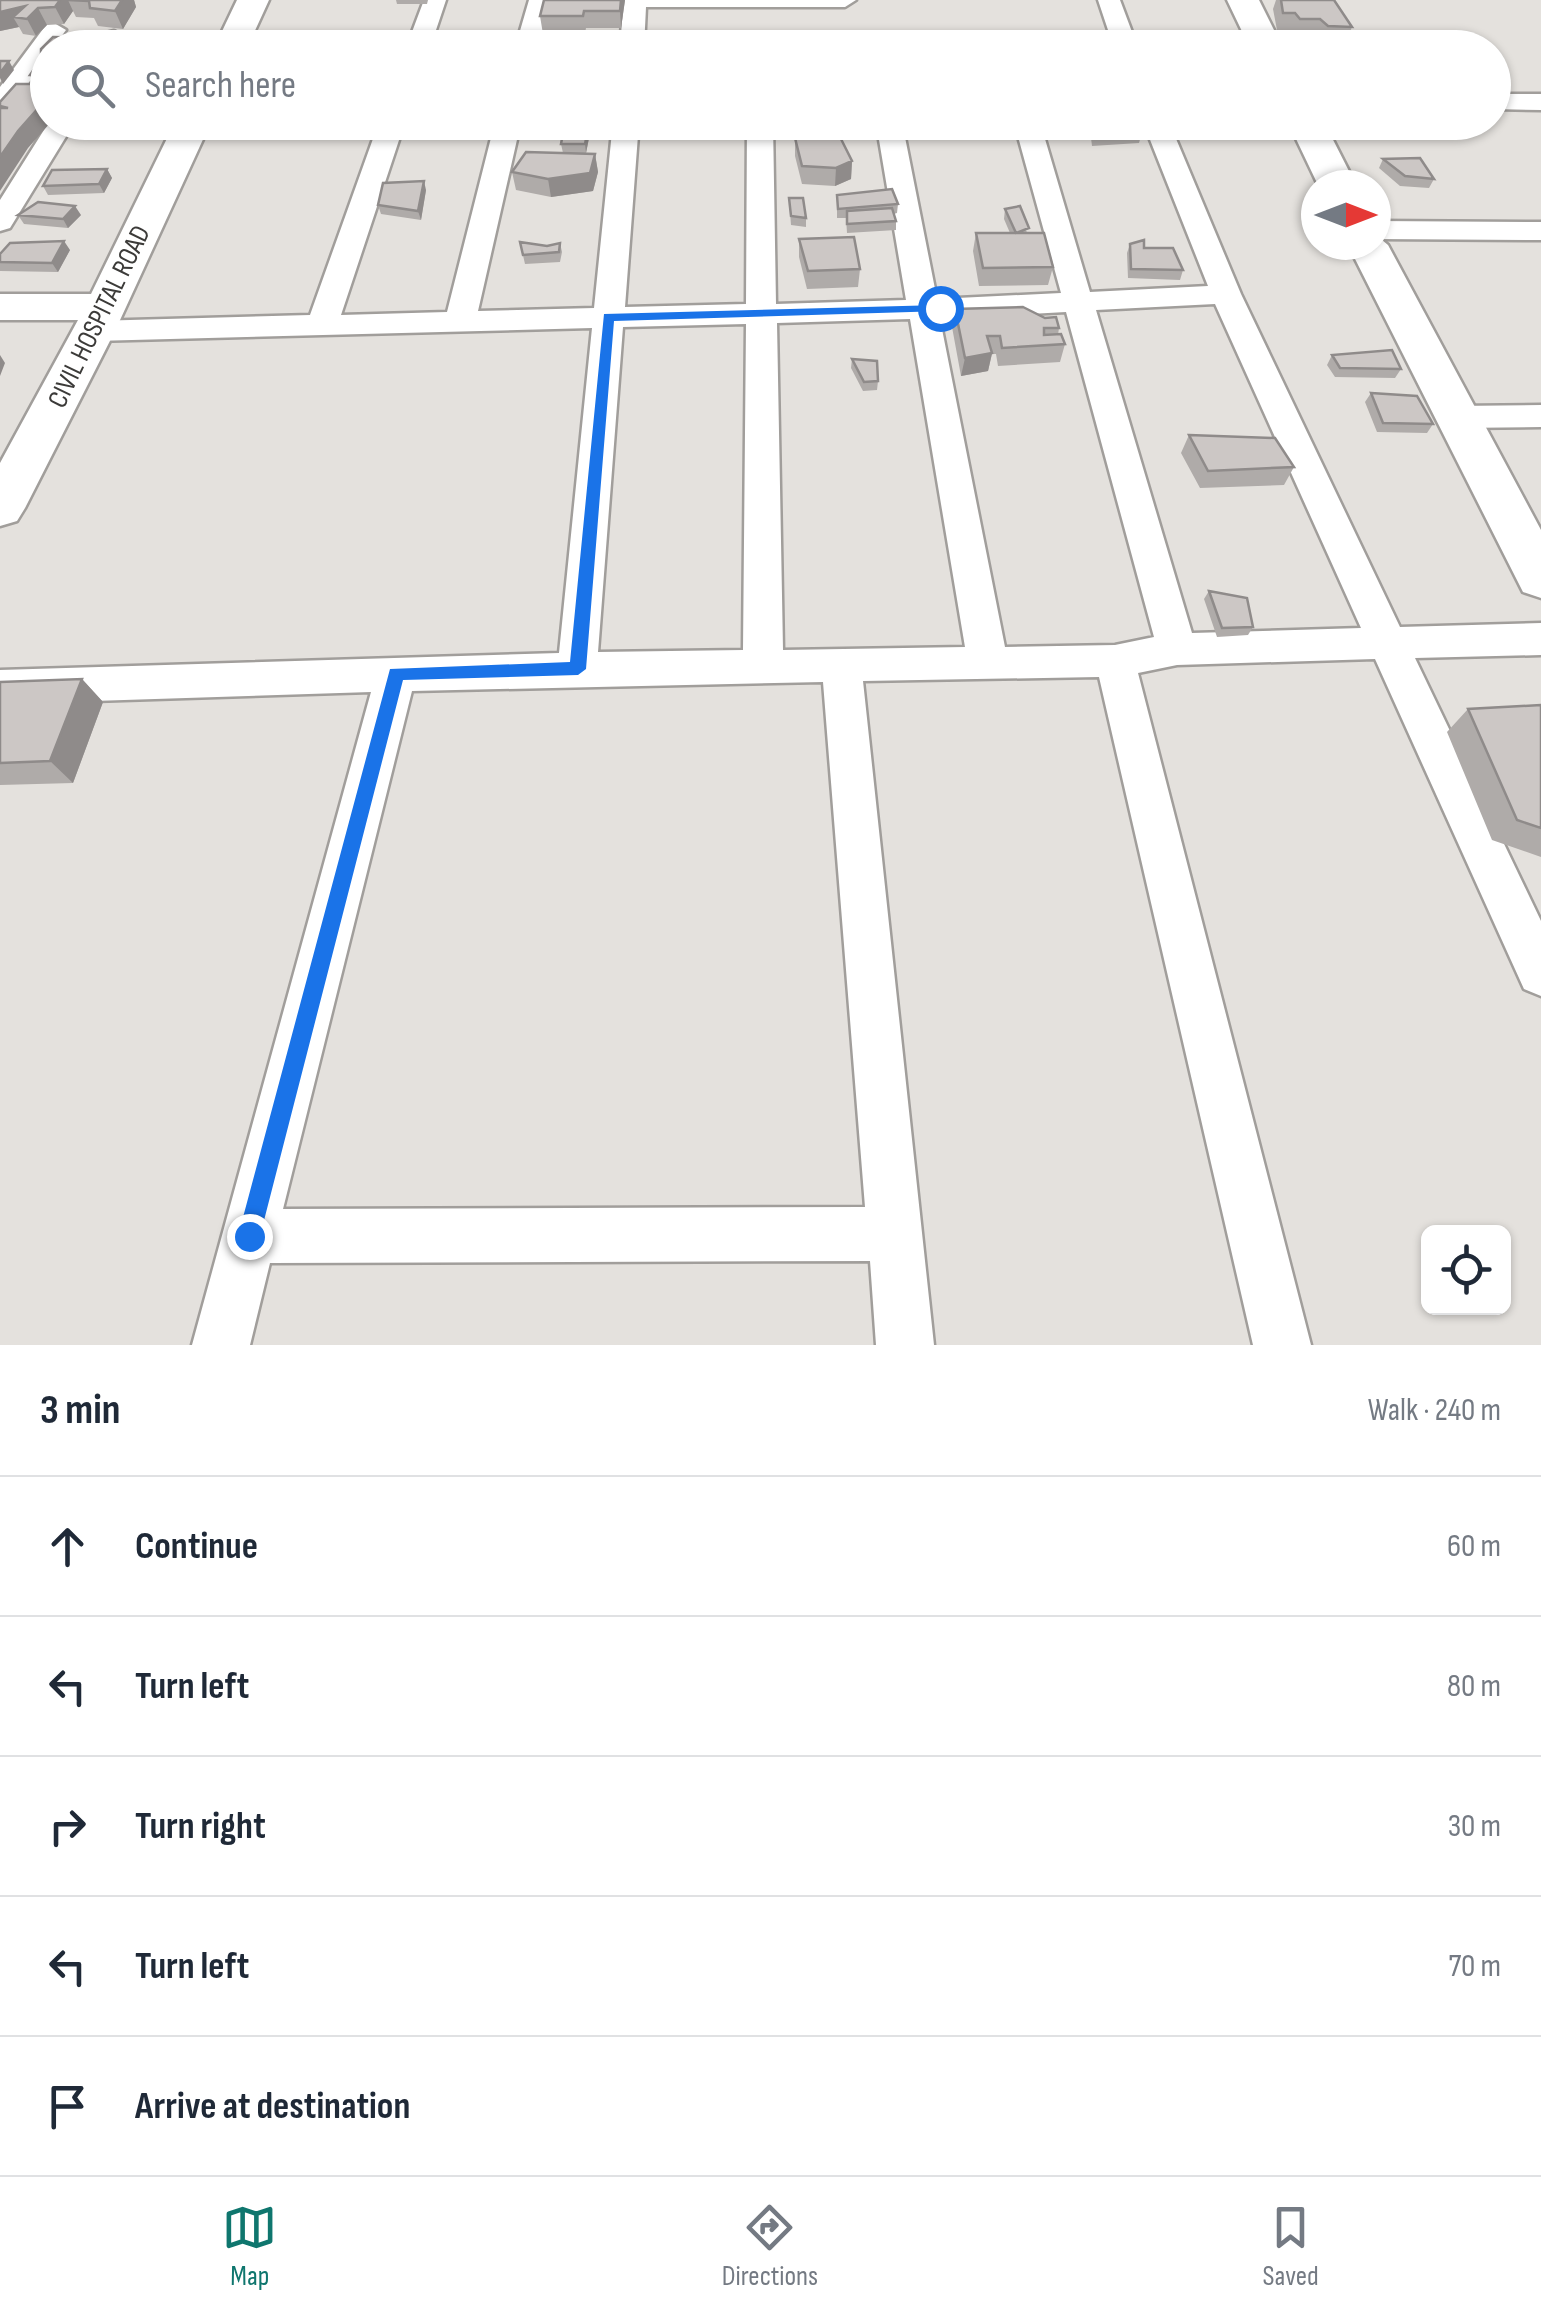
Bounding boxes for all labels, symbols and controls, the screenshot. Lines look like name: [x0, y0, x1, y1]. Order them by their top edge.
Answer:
search box: [30, 30, 1511, 140]
icon: search: [65, 58, 120, 113]
text: Search here: [145, 63, 296, 108]
north arrow: [1301, 170, 1391, 260]
street label: CIVIL HOSPITAL ROAD: [41, 220, 158, 413]
route start: [918, 286, 964, 332]
route end: [227, 1214, 273, 1260]
map controls: [1421, 1225, 1511, 1315]
button: locate: [1421, 1225, 1511, 1315]
text: 3 min: [40, 1385, 120, 1436]
text: Walk · 240 m: [1368, 1391, 1501, 1430]
icon: ahead: [40, 1519, 95, 1574]
text: Continue: [135, 1524, 258, 1569]
text: 60 m: [1447, 1527, 1501, 1566]
icon: left: [40, 1659, 95, 1714]
text: Turn left: [135, 1664, 249, 1709]
text: 80 m: [1447, 1667, 1501, 1706]
icon: right: [40, 1799, 95, 1854]
text: Turn right: [135, 1804, 266, 1849]
text: 30 m: [1448, 1807, 1501, 1846]
icon: left: [40, 1939, 95, 1994]
text: Turn left: [135, 1944, 249, 1989]
text: 70 m: [1448, 1947, 1501, 1986]
icon: arrive: [40, 2079, 95, 2134]
text: Arrive at destination: [135, 2084, 410, 2129]
tab: Map: [222, 2200, 277, 2293]
tab: Directions: [722, 2200, 818, 2293]
tab: Saved: [1263, 2200, 1319, 2293]

